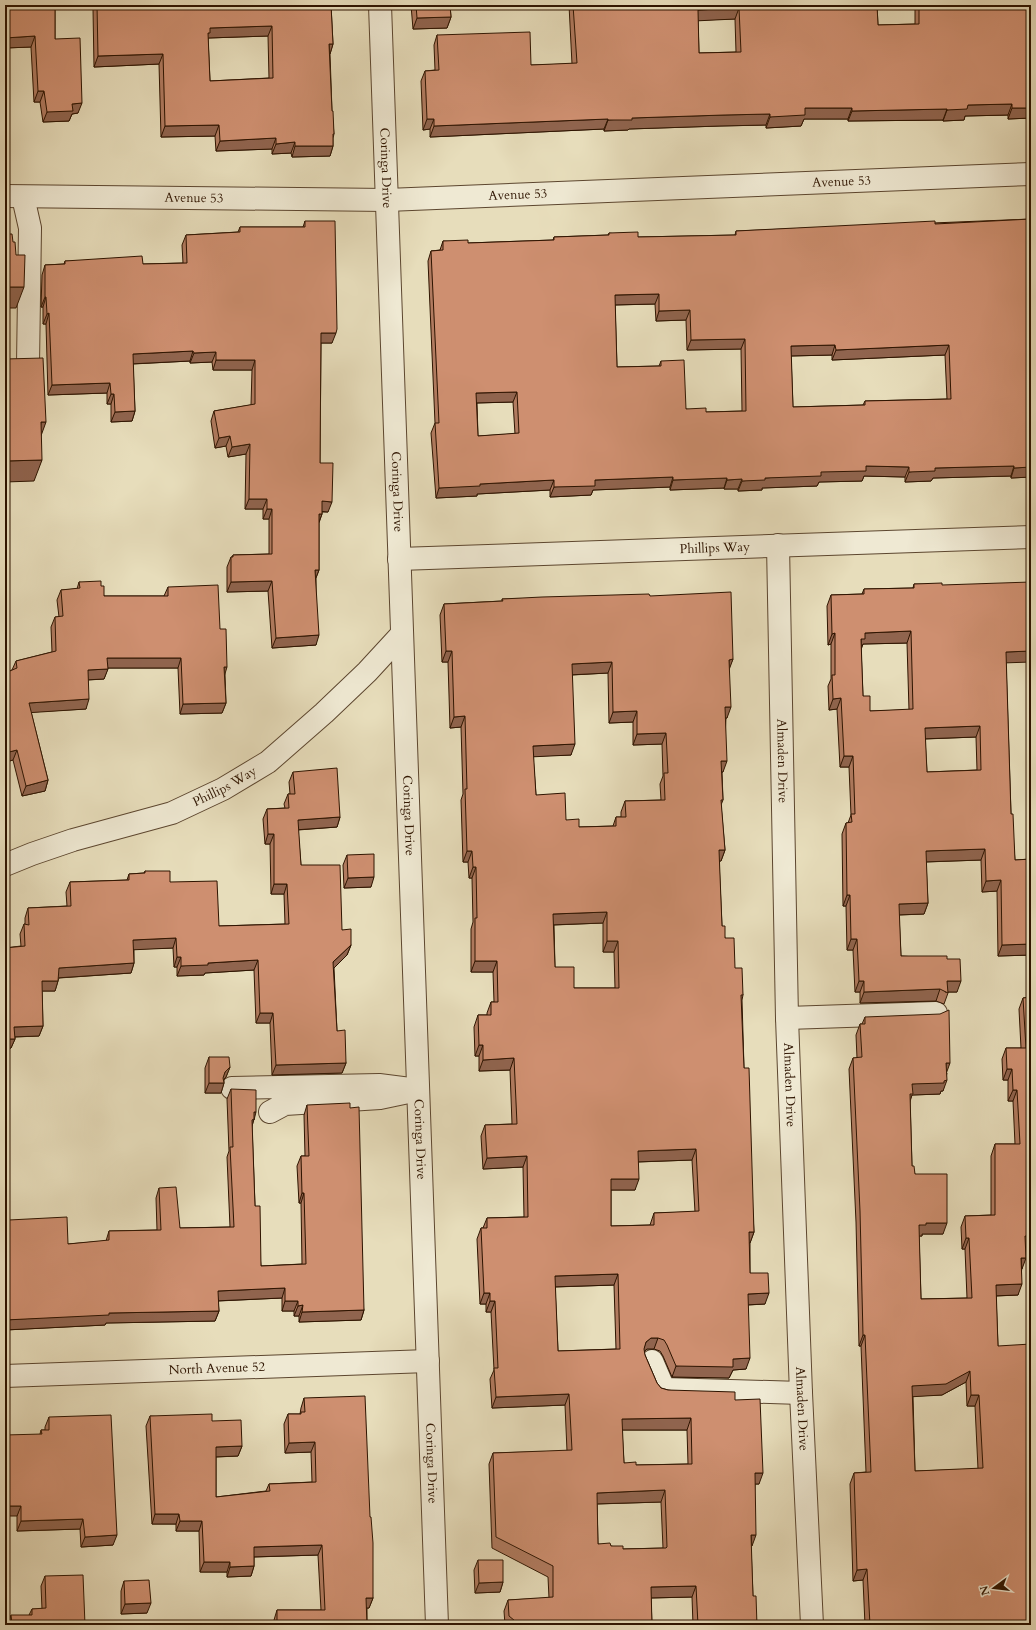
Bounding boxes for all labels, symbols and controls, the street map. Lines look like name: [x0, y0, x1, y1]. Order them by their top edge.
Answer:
street label: Coringa Drive: [375, 127, 396, 209]
street label: Avenue 53: [812, 171, 871, 192]
street label: Avenue 53: [488, 185, 548, 205]
street label: Avenue 53: [164, 189, 224, 207]
street label: Coringa Drive: [387, 451, 408, 532]
street label: Phillips Way: [679, 538, 750, 558]
street label: Almaden Drive: [772, 719, 792, 803]
street label: Phillips Way: [190, 762, 260, 811]
street label: Coringa Drive: [398, 775, 419, 856]
street label: Almaden Drive: [779, 1042, 800, 1127]
street label: Coringa Drive: [409, 1099, 430, 1180]
street label: North Avenue 52: [168, 1358, 266, 1379]
street label: Almaden Drive: [791, 1366, 813, 1451]
street label: Coringa Drive: [421, 1422, 442, 1504]
north arrow: [974, 1568, 1014, 1608]
text: N: [976, 1583, 993, 1597]

